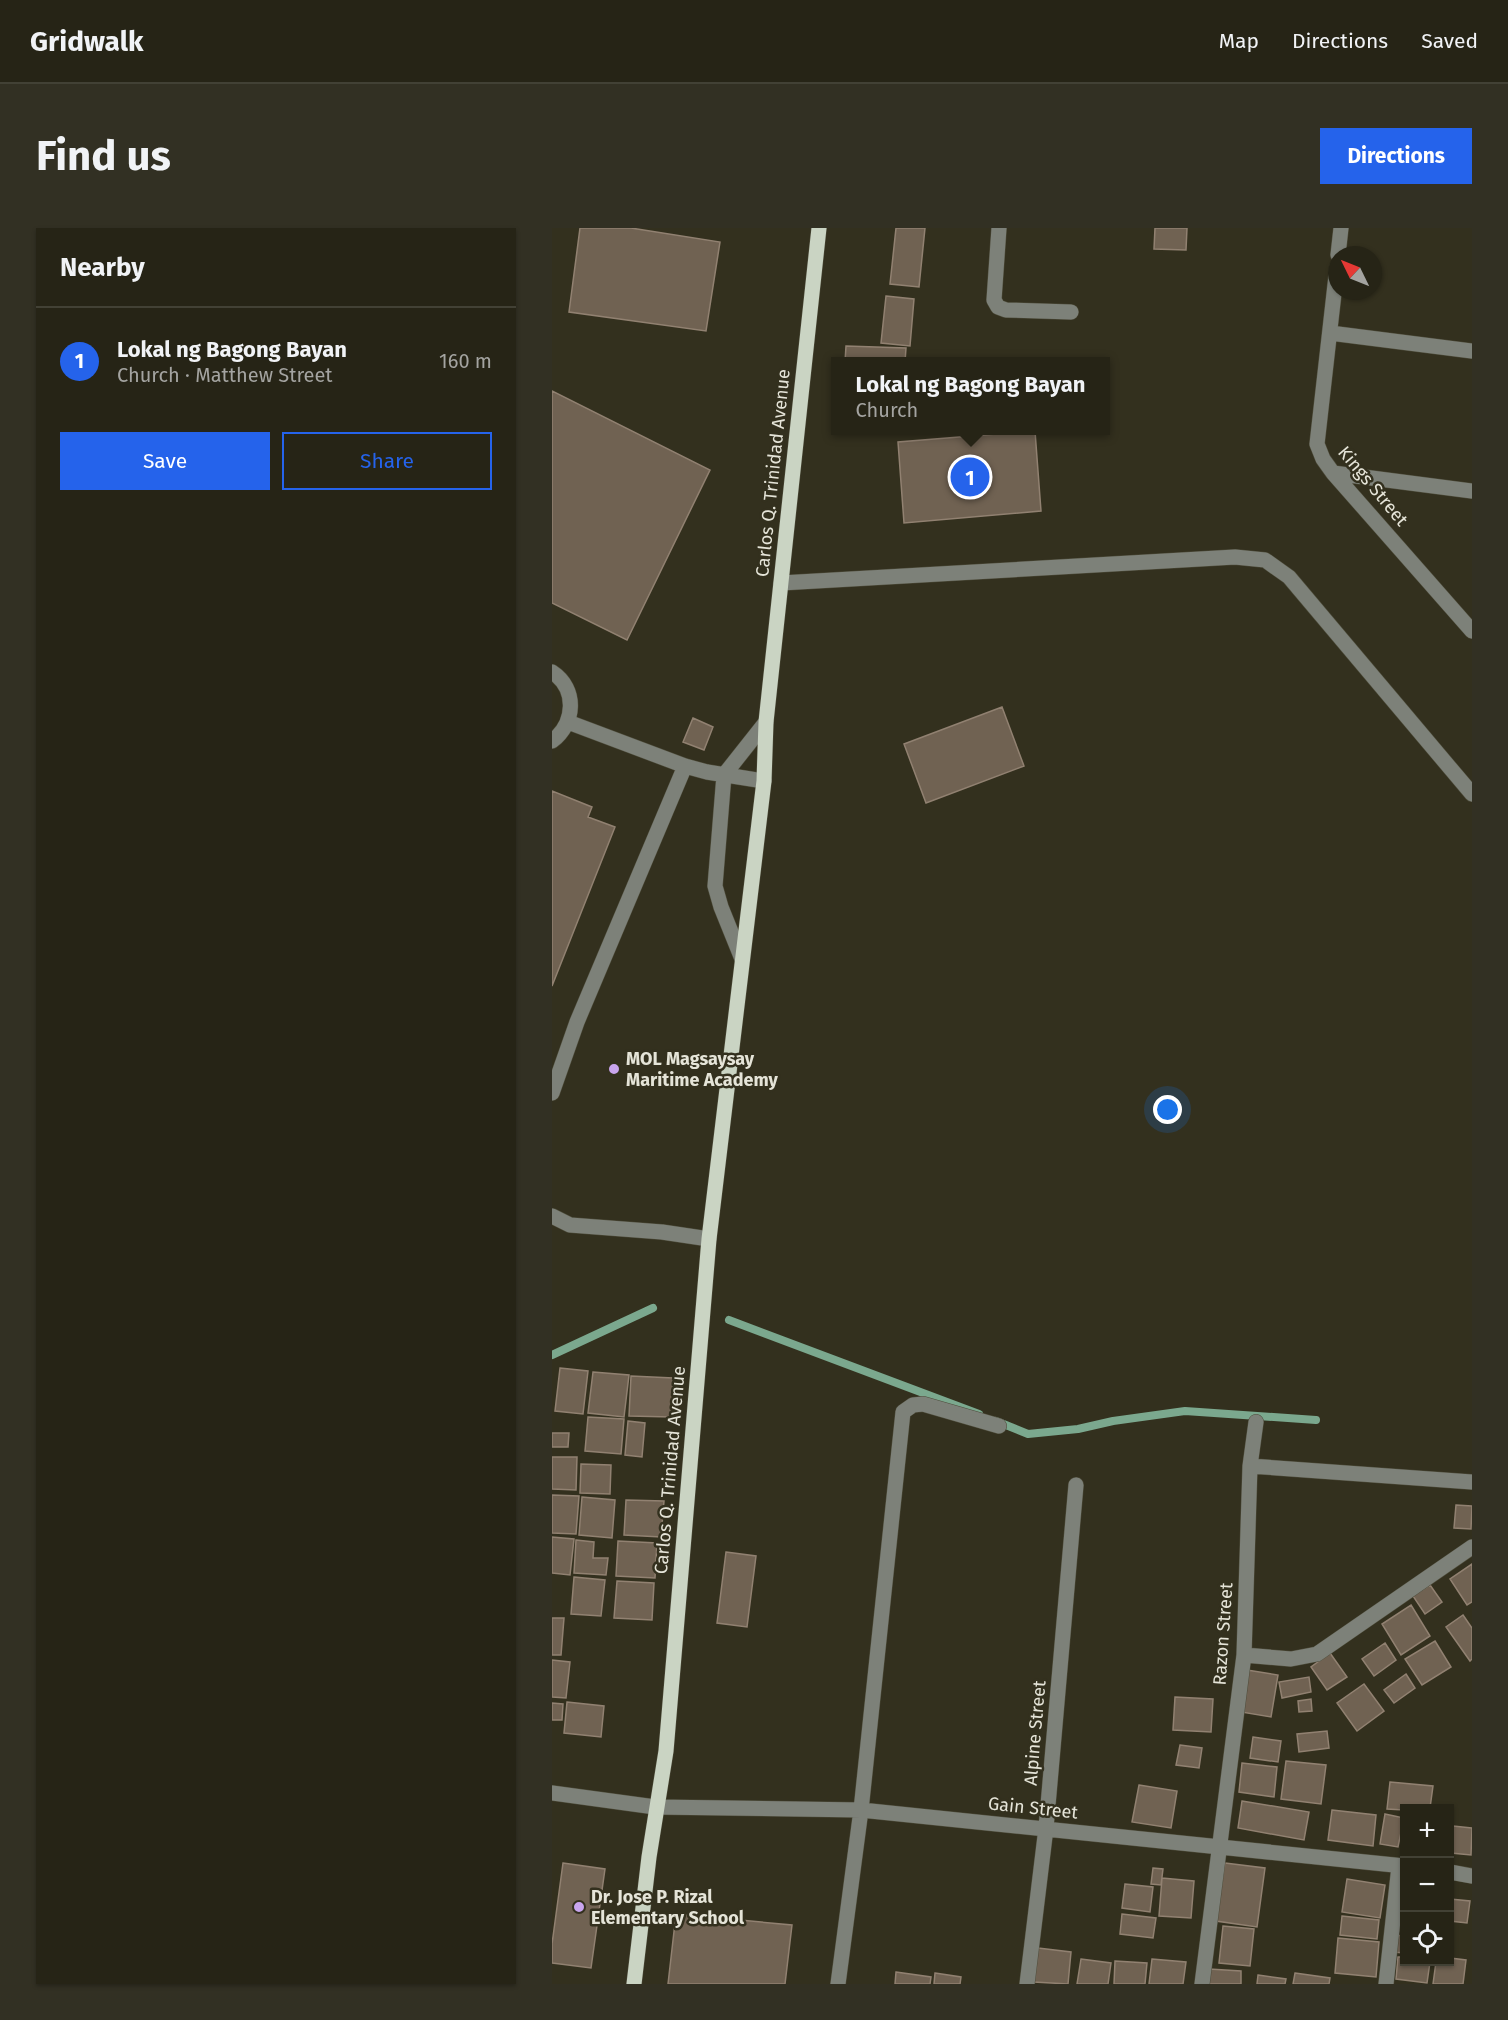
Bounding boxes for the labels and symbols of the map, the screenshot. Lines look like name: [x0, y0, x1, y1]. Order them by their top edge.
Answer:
north arrow: [1328, 246, 1382, 300]
street label: Carlos Q. Trinidad Avenue: [751, 368, 795, 578]
street label: Kings Street: [1333, 442, 1413, 531]
pin: 1: [950, 454, 990, 500]
place label: MOL Magsaysay Maritime Academy: [626, 1048, 779, 1091]
marker: MOL Magsaysay Maritime Academy: [607, 1062, 621, 1076]
your location: [1153, 1095, 1182, 1124]
street label: Carlos Q. Trinidad Avenue: [650, 1365, 690, 1575]
street label: Razon Street: [1208, 1581, 1238, 1686]
street label: Alpine Street: [1019, 1679, 1051, 1786]
street label: Gain Street: [987, 1792, 1080, 1824]
place label: Dr. Jose P. Rizal Elementary School: [591, 1886, 745, 1929]
marker: Dr. Jose P. Rizal Elementary School: [572, 1900, 586, 1914]

